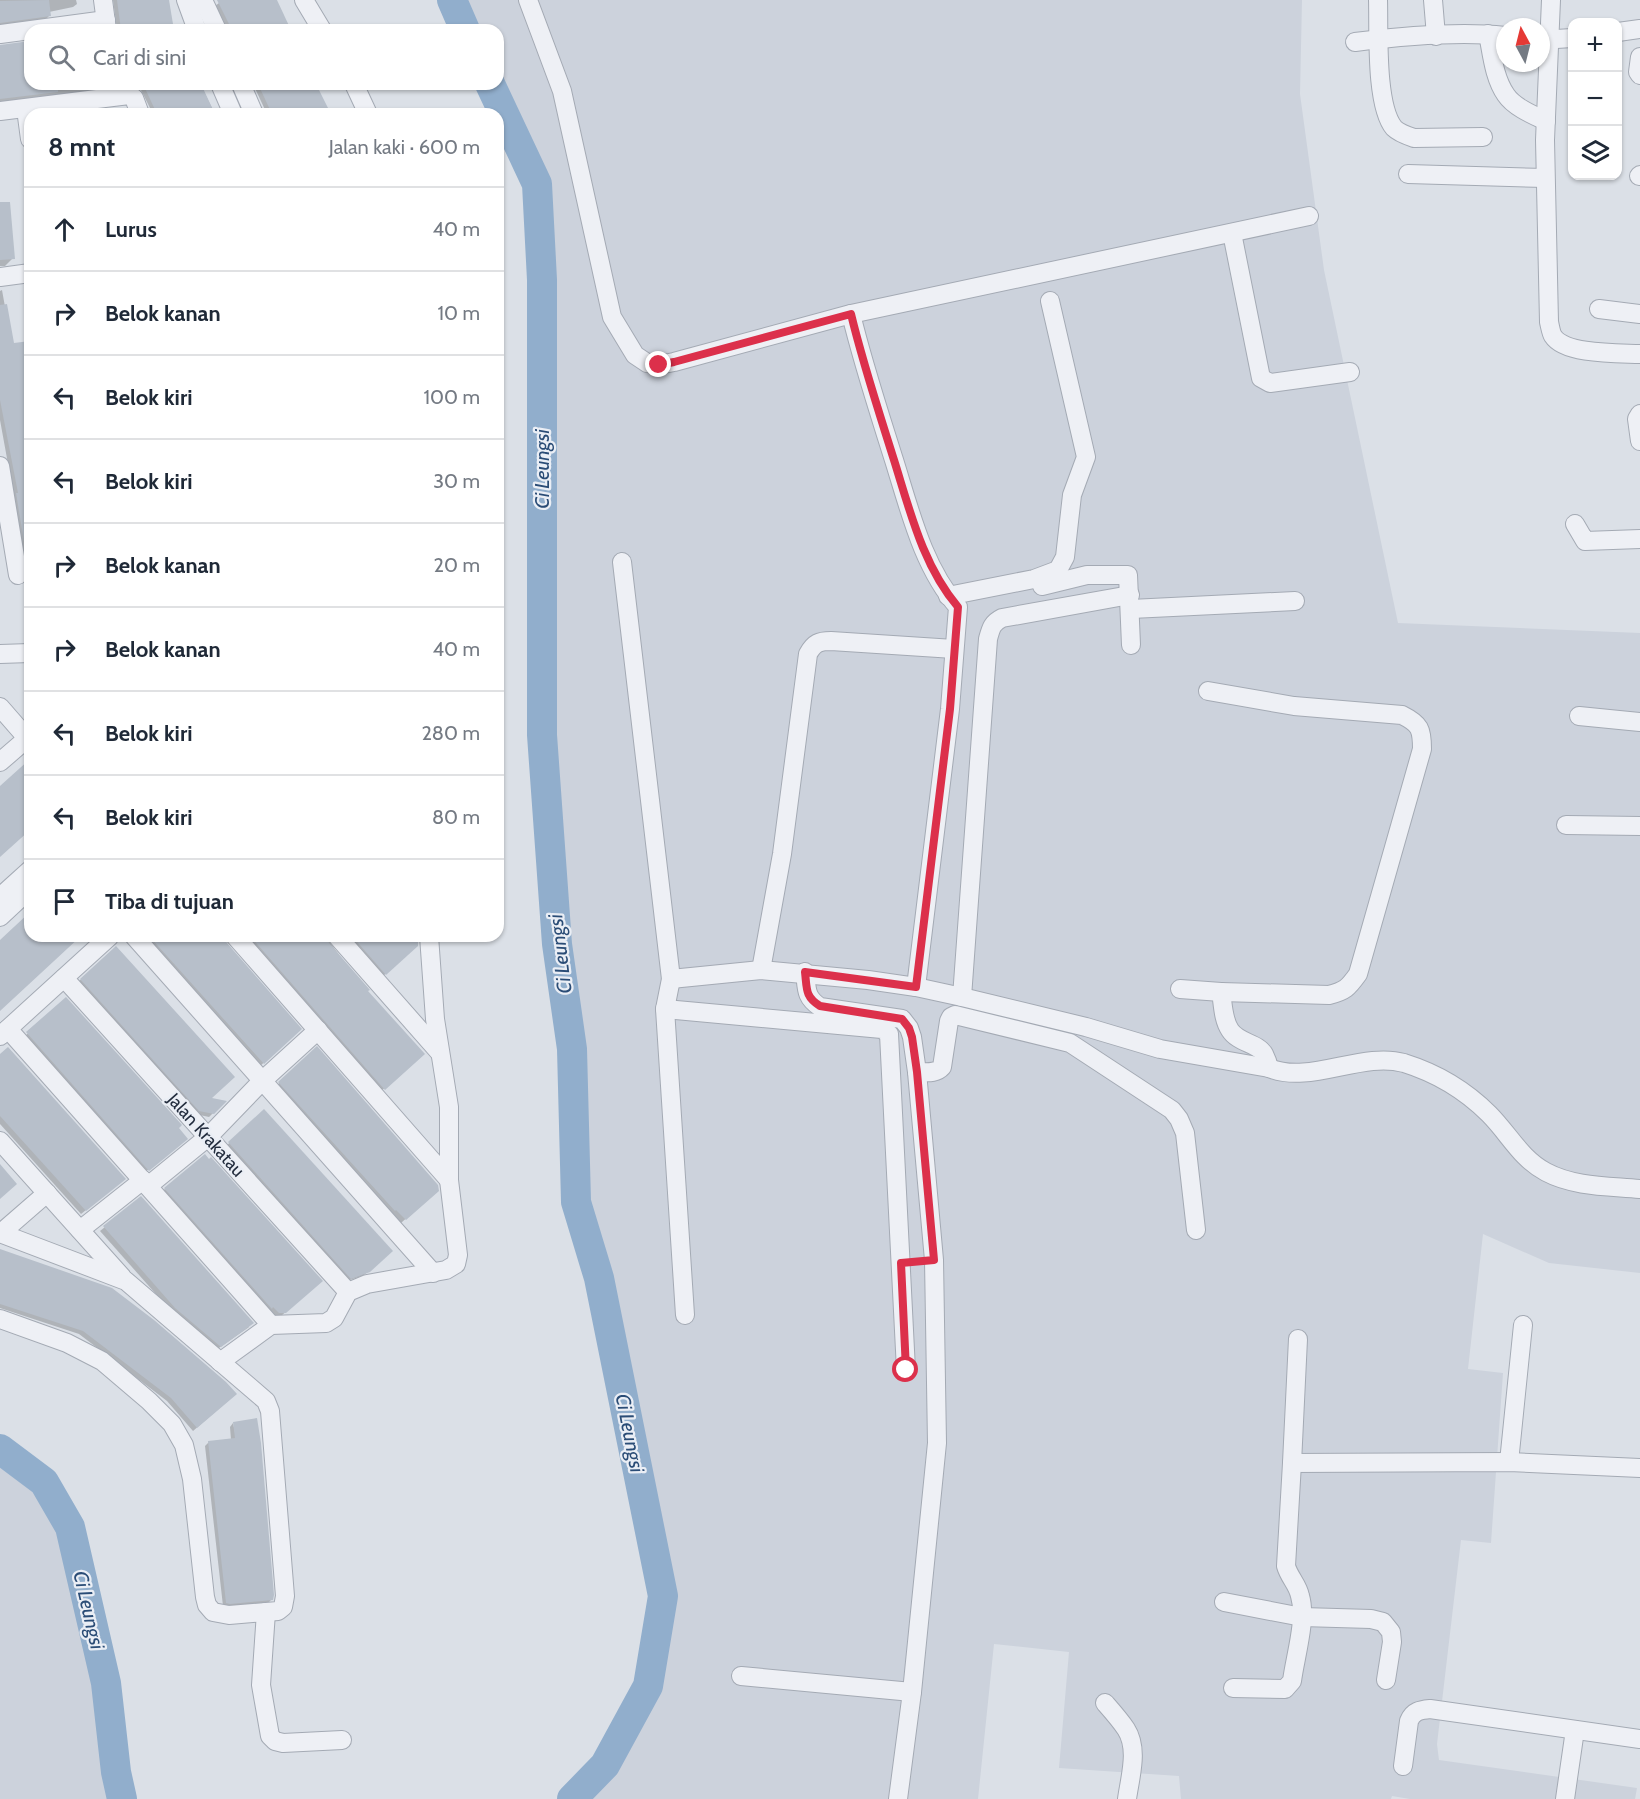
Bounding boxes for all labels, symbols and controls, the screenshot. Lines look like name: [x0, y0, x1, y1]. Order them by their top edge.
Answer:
north arrow: [1496, 18, 1550, 72]
map controls: [1568, 18, 1622, 180]
button: +: [1568, 18, 1622, 72]
search box: [24, 24, 504, 90]
icon: search: [45, 41, 78, 74]
text: Cari di sini: [93, 44, 186, 71]
button: −: [1568, 72, 1622, 126]
button: layers: [1568, 126, 1622, 180]
text: 8 mnt: [48, 131, 115, 163]
text: Jalan kaki · 600 m: [329, 135, 480, 159]
icon: ahead: [48, 213, 81, 246]
text: Lurus: [105, 216, 157, 243]
text: 40 m: [432, 217, 480, 241]
icon: right: [48, 297, 81, 330]
text: Belok kanan: [105, 300, 221, 327]
text: 10 m: [437, 301, 480, 325]
route end: [645, 351, 671, 377]
icon: left: [48, 381, 81, 414]
text: Belok kiri: [105, 384, 192, 411]
text: 100 m: [424, 385, 480, 409]
water label: Ci Leungsi: [530, 428, 554, 509]
icon: left: [48, 465, 81, 498]
text: Belok kiri: [105, 468, 192, 495]
text: 30 m: [433, 469, 480, 493]
icon: right: [48, 549, 81, 582]
text: Belok kanan: [105, 552, 221, 579]
text: 20 m: [434, 553, 480, 577]
icon: right: [48, 633, 81, 666]
text: Belok kanan: [105, 636, 221, 663]
text: 40 m: [432, 637, 480, 661]
icon: left: [48, 717, 81, 750]
text: Belok kiri: [105, 720, 192, 747]
text: 280 m: [421, 721, 480, 745]
icon: left: [48, 801, 81, 834]
text: Belok kiri: [105, 804, 192, 831]
text: 80 m: [432, 805, 480, 829]
icon: arrive: [48, 885, 81, 918]
text: Tiba di tujuan: [105, 888, 234, 915]
water label: Ci Leungsi: [543, 912, 577, 995]
street label: Jalan Krakatau: [162, 1088, 249, 1181]
route start: [892, 1356, 918, 1382]
water label: Ci Leungsi: [611, 1392, 650, 1475]
water label: Ci Leungsi: [68, 1568, 110, 1652]

